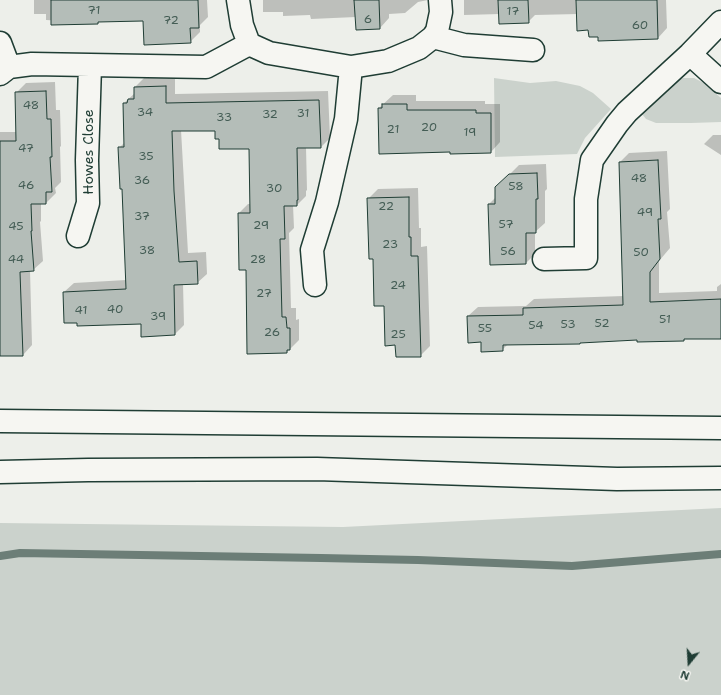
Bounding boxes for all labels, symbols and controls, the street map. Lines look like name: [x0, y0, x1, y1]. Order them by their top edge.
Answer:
house number: 71: [88, 4, 100, 18]
house number: 17: [507, 5, 519, 19]
house number: 6: [364, 13, 372, 27]
house number: 72: [163, 14, 179, 28]
house number: 60: [632, 19, 648, 33]
house number: 48: [23, 99, 39, 113]
house number: 34: [137, 106, 153, 120]
house number: 31: [297, 107, 309, 121]
house number: 32: [262, 108, 278, 122]
street label: Howes Close: [81, 109, 97, 195]
house number: 33: [216, 111, 232, 125]
house number: 20: [421, 121, 437, 135]
house number: 21: [387, 123, 399, 137]
house number: 19: [464, 126, 476, 140]
house number: 47: [18, 142, 34, 156]
house number: 35: [138, 150, 154, 164]
house number: 48: [631, 172, 647, 186]
house number: 36: [134, 174, 150, 188]
house number: 46: [18, 179, 34, 193]
house number: 58: [508, 180, 524, 194]
house number: 30: [266, 182, 282, 196]
house number: 22: [378, 200, 394, 214]
house number: 49: [637, 206, 653, 220]
house number: 37: [134, 210, 150, 224]
house number: 57: [498, 218, 514, 232]
house number: 29: [253, 219, 269, 233]
house number: 45: [8, 220, 24, 234]
house number: 23: [382, 238, 398, 252]
house number: 38: [139, 244, 155, 258]
house number: 56: [500, 245, 516, 259]
house number: 50: [633, 246, 649, 260]
house number: 44: [8, 253, 24, 267]
house number: 28: [250, 253, 266, 267]
house number: 24: [390, 279, 406, 293]
house number: 27: [256, 287, 272, 301]
house number: 40: [107, 303, 123, 317]
house number: 41: [75, 304, 87, 318]
house number: 39: [150, 310, 166, 324]
house number: 51: [659, 313, 671, 327]
house number: 52: [594, 317, 610, 331]
house number: 53: [560, 318, 576, 332]
house number: 54: [528, 319, 544, 333]
house number: 55: [478, 322, 492, 336]
house number: 26: [264, 326, 280, 340]
house number: 25: [390, 328, 406, 342]
north arrow: [669, 643, 709, 683]
text: N: [679, 666, 692, 683]

